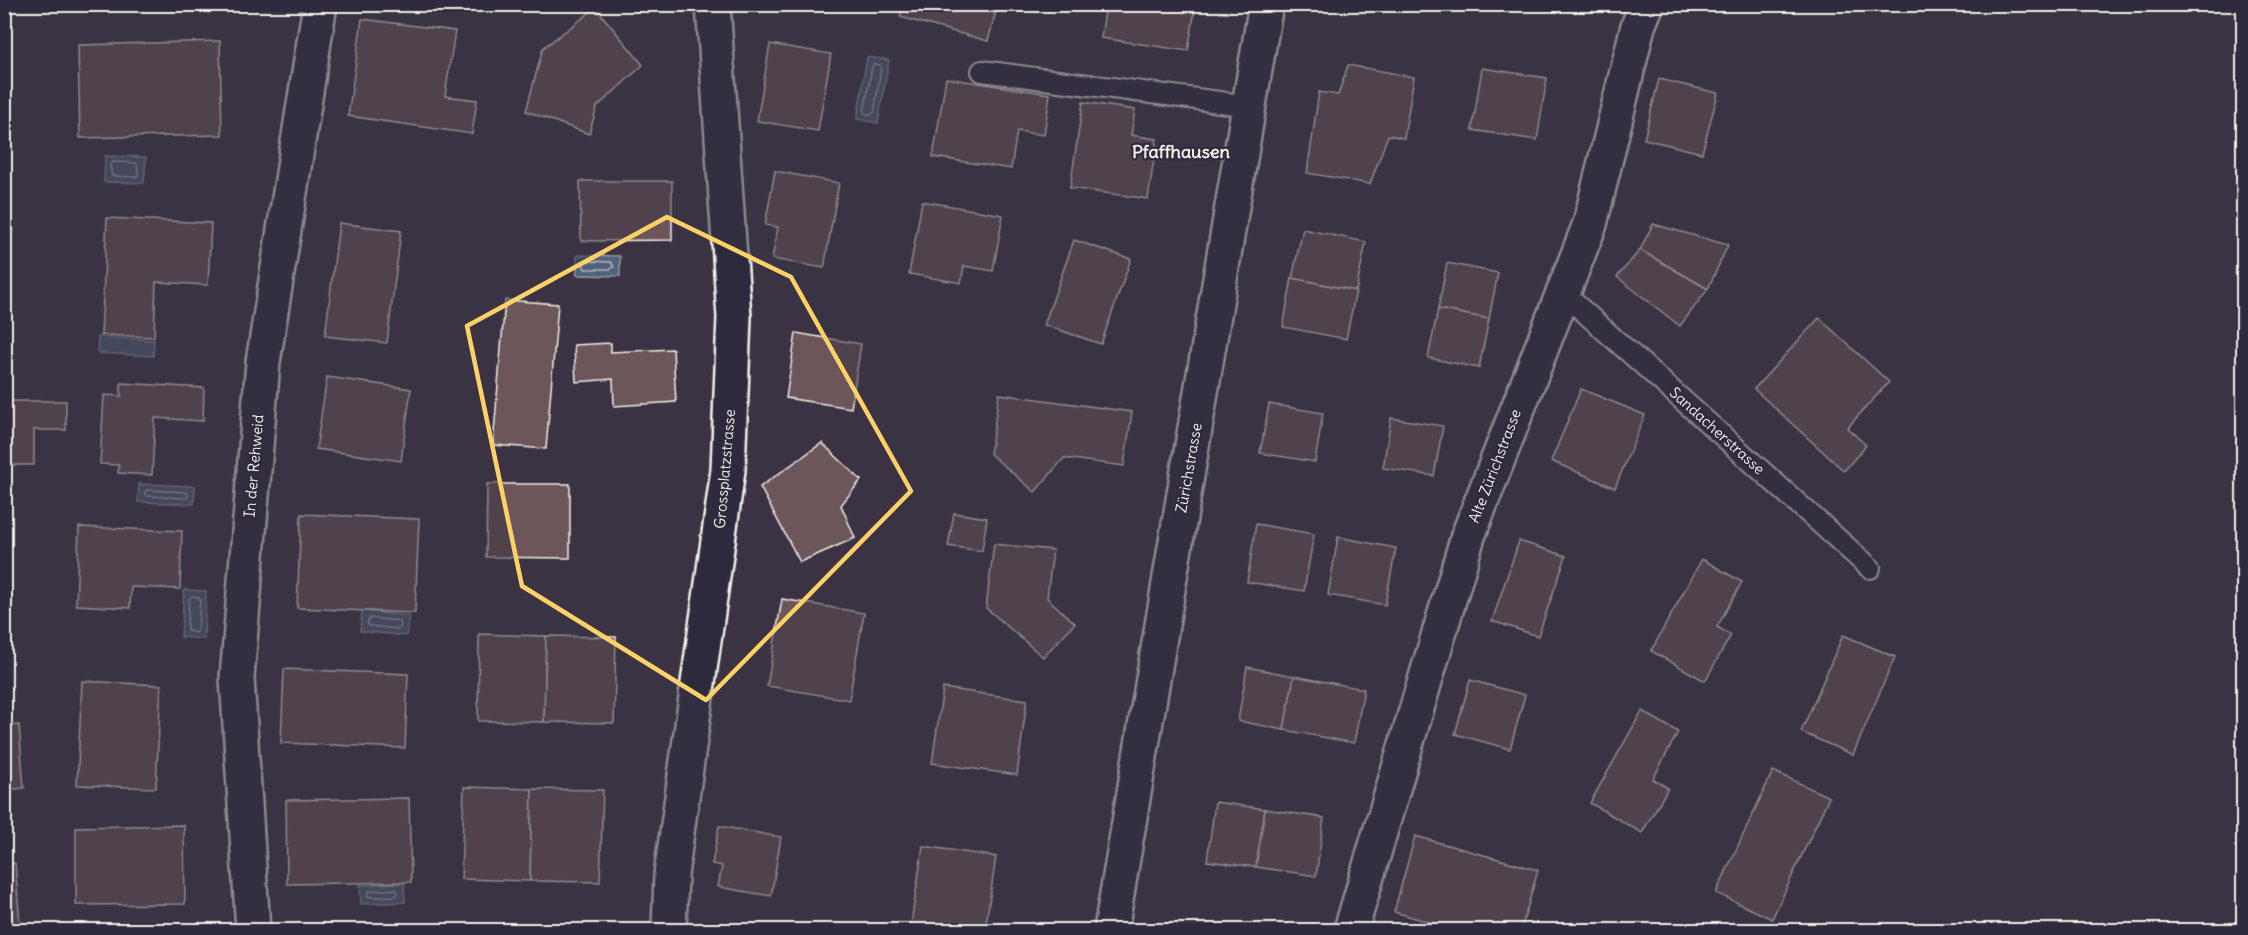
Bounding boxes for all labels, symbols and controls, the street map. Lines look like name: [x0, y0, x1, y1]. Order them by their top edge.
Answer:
district label: Pfaffhausen: [1132, 140, 1231, 163]
street label: Sandacherstrasse: [1666, 383, 1769, 478]
street label: Alte Zürichstrasse: [1464, 406, 1525, 525]
street label: Grossplatzstrasse: [710, 408, 739, 529]
street label: In der Rehweid: [240, 414, 267, 518]
street label: Zürichstrasse: [1171, 422, 1206, 514]

